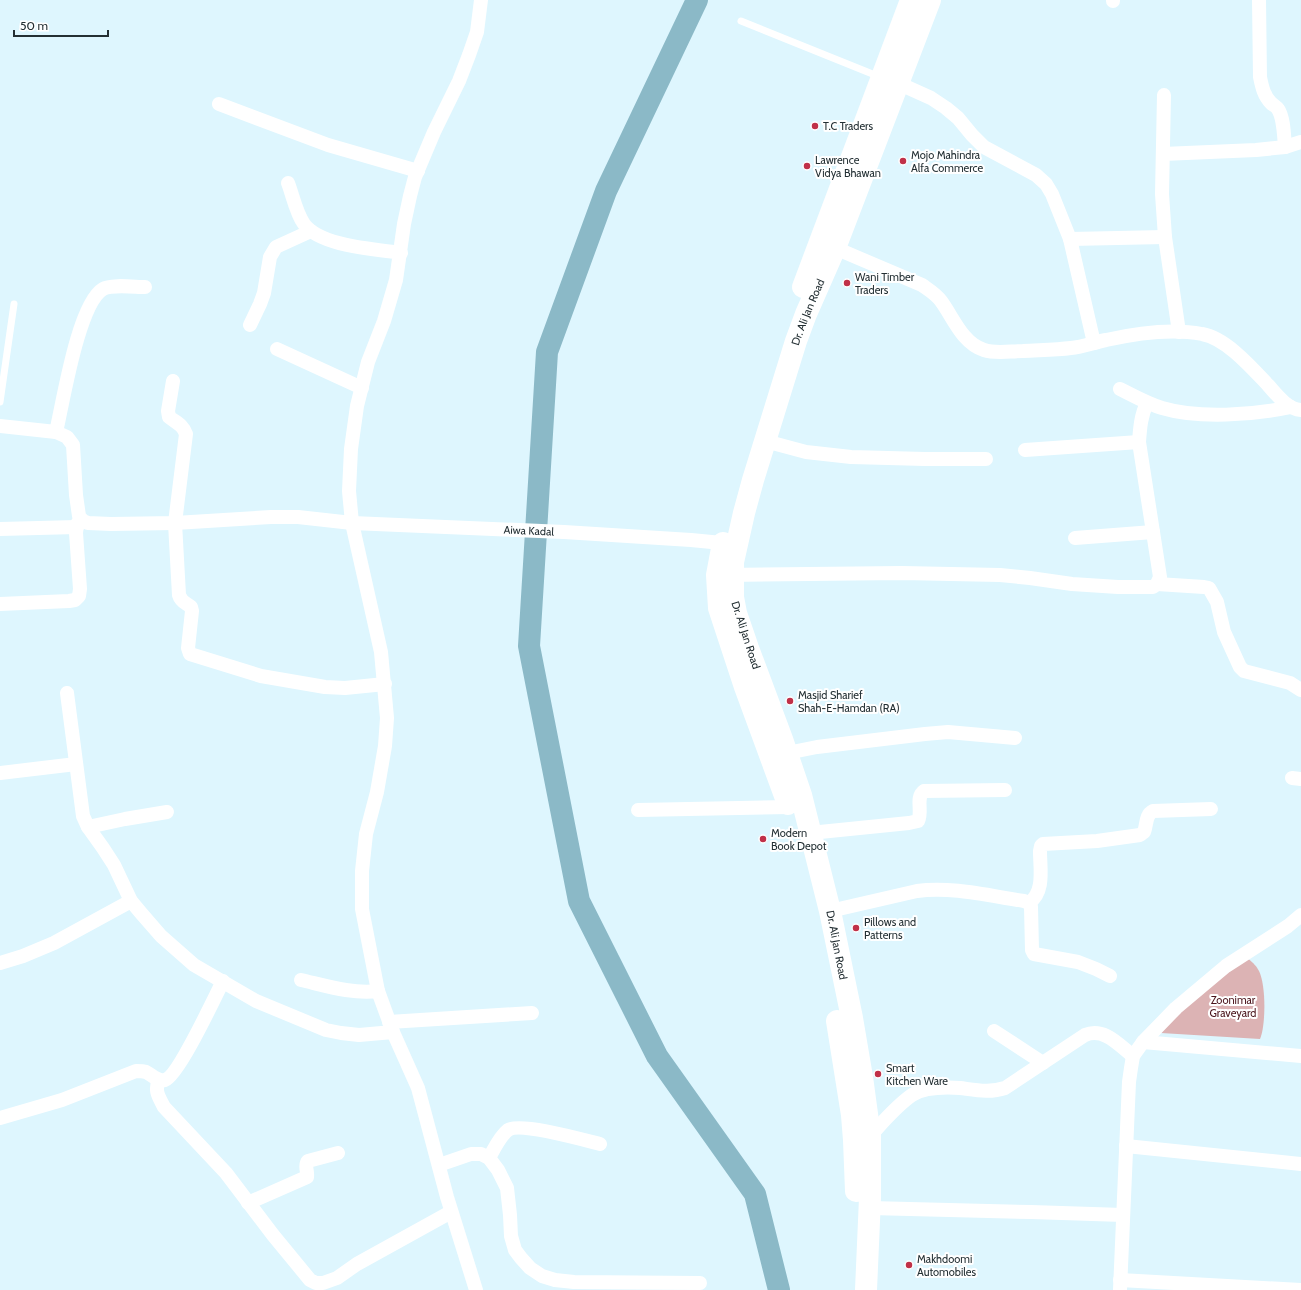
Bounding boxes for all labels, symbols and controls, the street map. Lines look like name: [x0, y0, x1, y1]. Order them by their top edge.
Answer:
scale bar: [14, 12, 108, 38]
text: 50 m: [20, 18, 48, 33]
place label: T.C Traders: [823, 119, 874, 133]
marker: T.C Traders: [810, 121, 820, 131]
place label: Mojo Mahindra Alfa Commerce: [911, 148, 983, 175]
place label: Lawrence Vidya Bhawan: [815, 153, 881, 180]
marker: Mojo Mahindra Alfa Commerce: [898, 156, 908, 166]
marker: Lawrence Vidya Bhawan: [802, 161, 812, 171]
place label: Wani Timber Traders: [855, 270, 915, 297]
street label: Dr. Ali Jan Road: [788, 277, 828, 347]
marker: Wani Timber Traders: [842, 278, 852, 288]
street label: Aiwa Kadal: [503, 522, 555, 539]
street label: Dr. Ali Jan Road: [728, 599, 764, 671]
place label: Masjid Sharief Shah-E-Hamdan (RA): [798, 688, 900, 715]
marker: Masjid Sharief Shah-E-Hamdan (RA): [785, 696, 795, 706]
place label: Modern Book Depot: [771, 826, 827, 853]
marker: Modern Book Depot: [758, 834, 768, 844]
street label: Dr. Ali Jan Road: [823, 909, 851, 981]
place label: Pillows and Patterns: [864, 915, 916, 942]
marker: Pillows and Patterns: [851, 923, 861, 933]
park label: Zoonimar Graveyard: [1210, 993, 1256, 1020]
place label: Smart Kitchen Ware: [886, 1061, 948, 1088]
marker: Smart Kitchen Ware: [873, 1069, 883, 1079]
place label: Makhdoomi Automobiles: [917, 1252, 976, 1279]
marker: Makhdoomi Automobiles: [904, 1260, 914, 1270]

